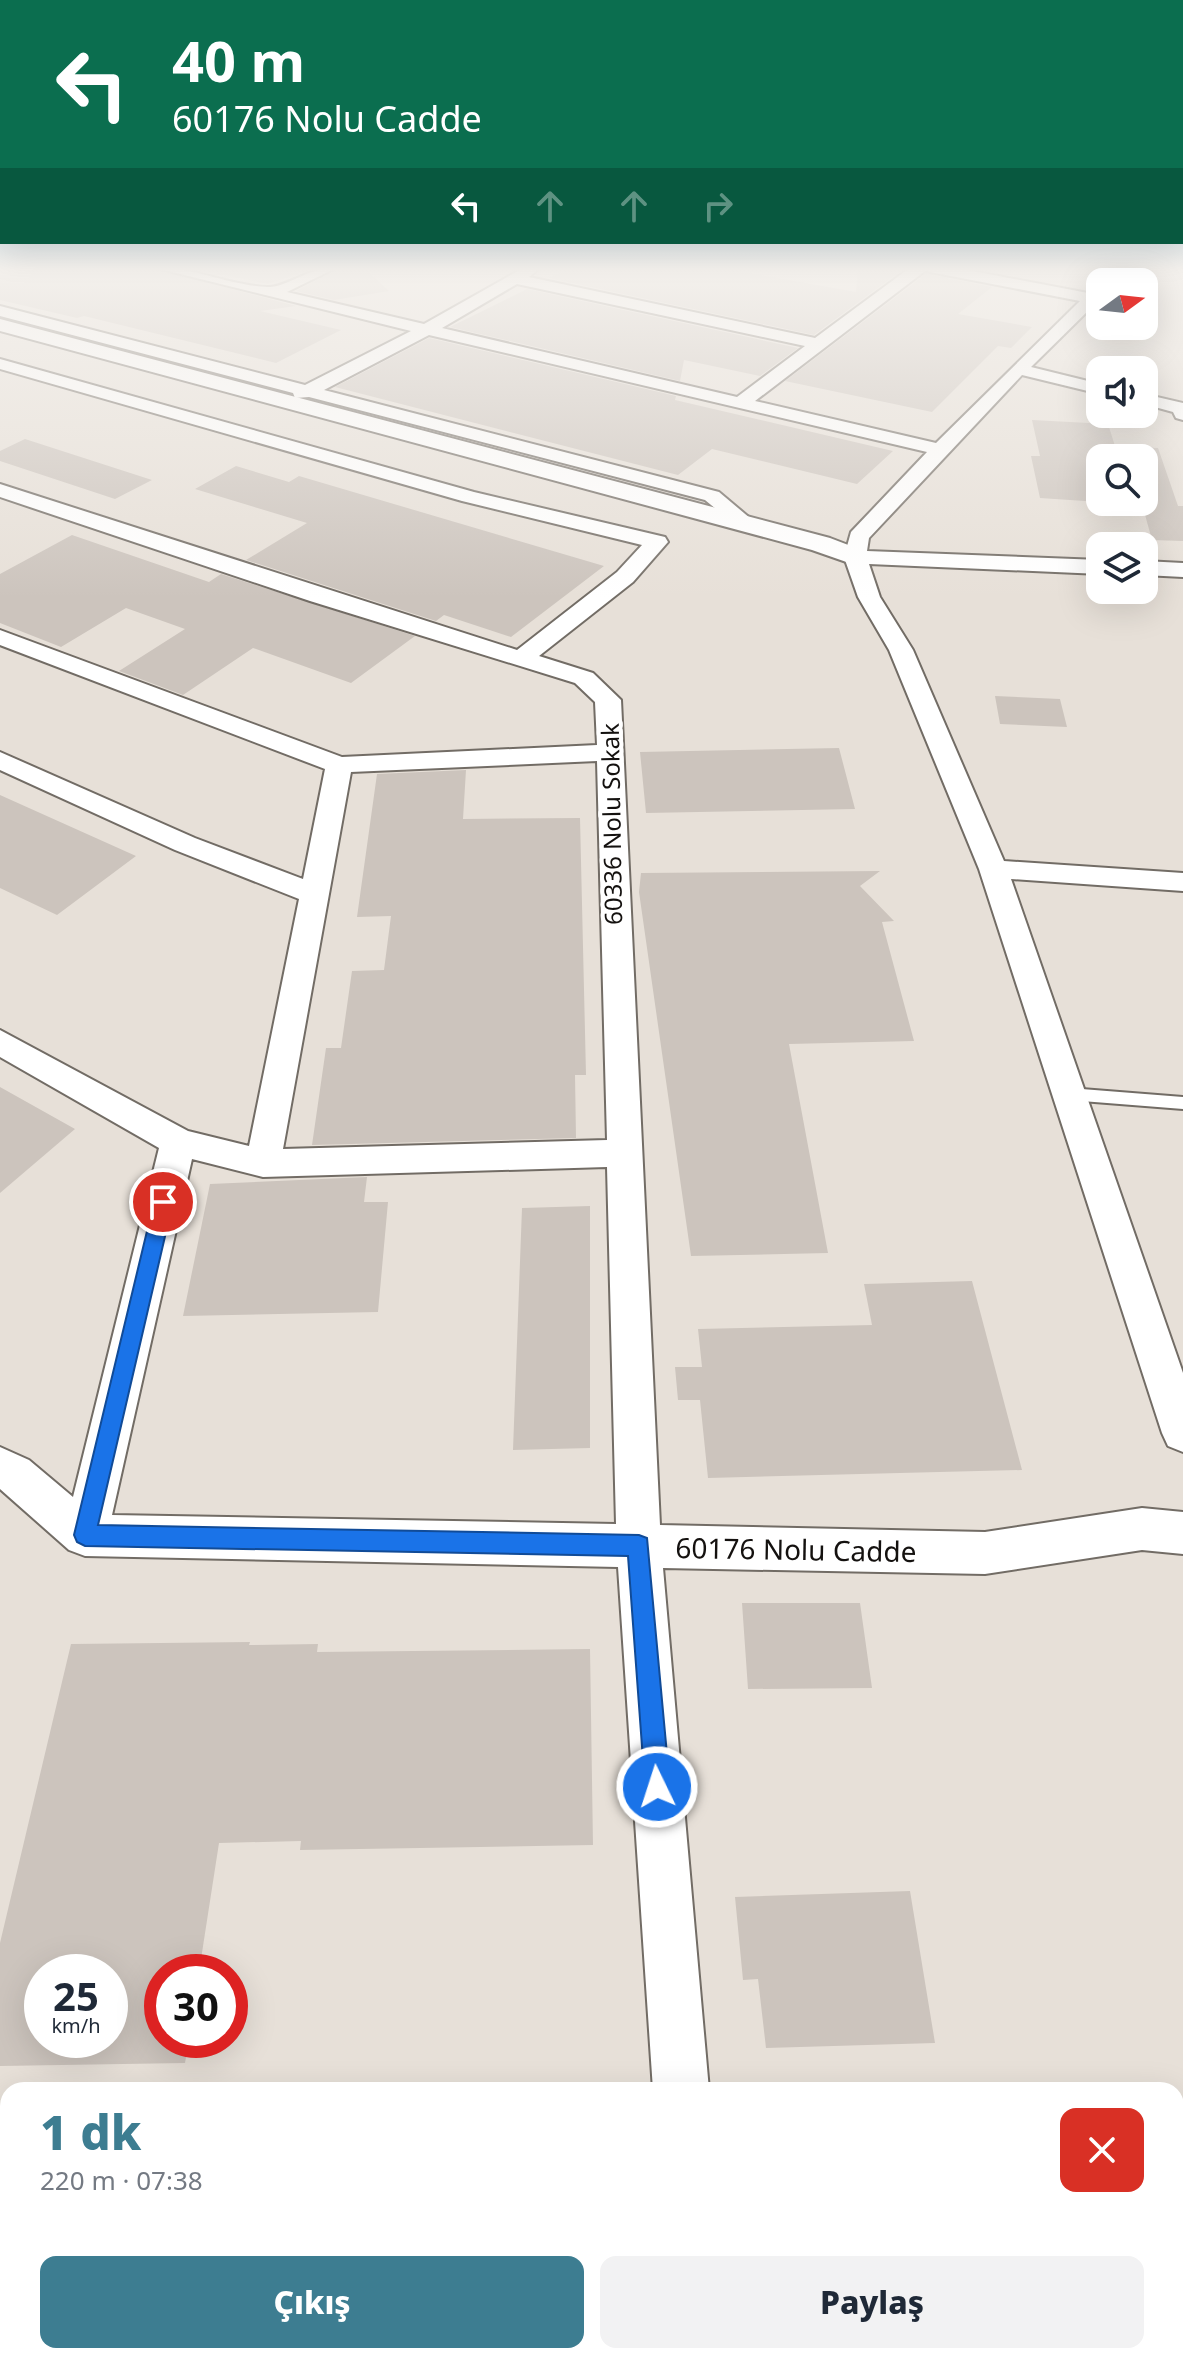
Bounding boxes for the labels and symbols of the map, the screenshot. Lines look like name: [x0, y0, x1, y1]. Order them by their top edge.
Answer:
north arrow: [1086, 268, 1158, 340]
street label: 60336 Nolu Sokak: [593, 723, 629, 925]
pin: [129, 1168, 197, 1236]
street label: 60176 Nolu Cadde: [675, 1528, 917, 1570]
position arrow: [615, 1745, 699, 1829]
speed limit sign: 30: [144, 1954, 248, 2058]

